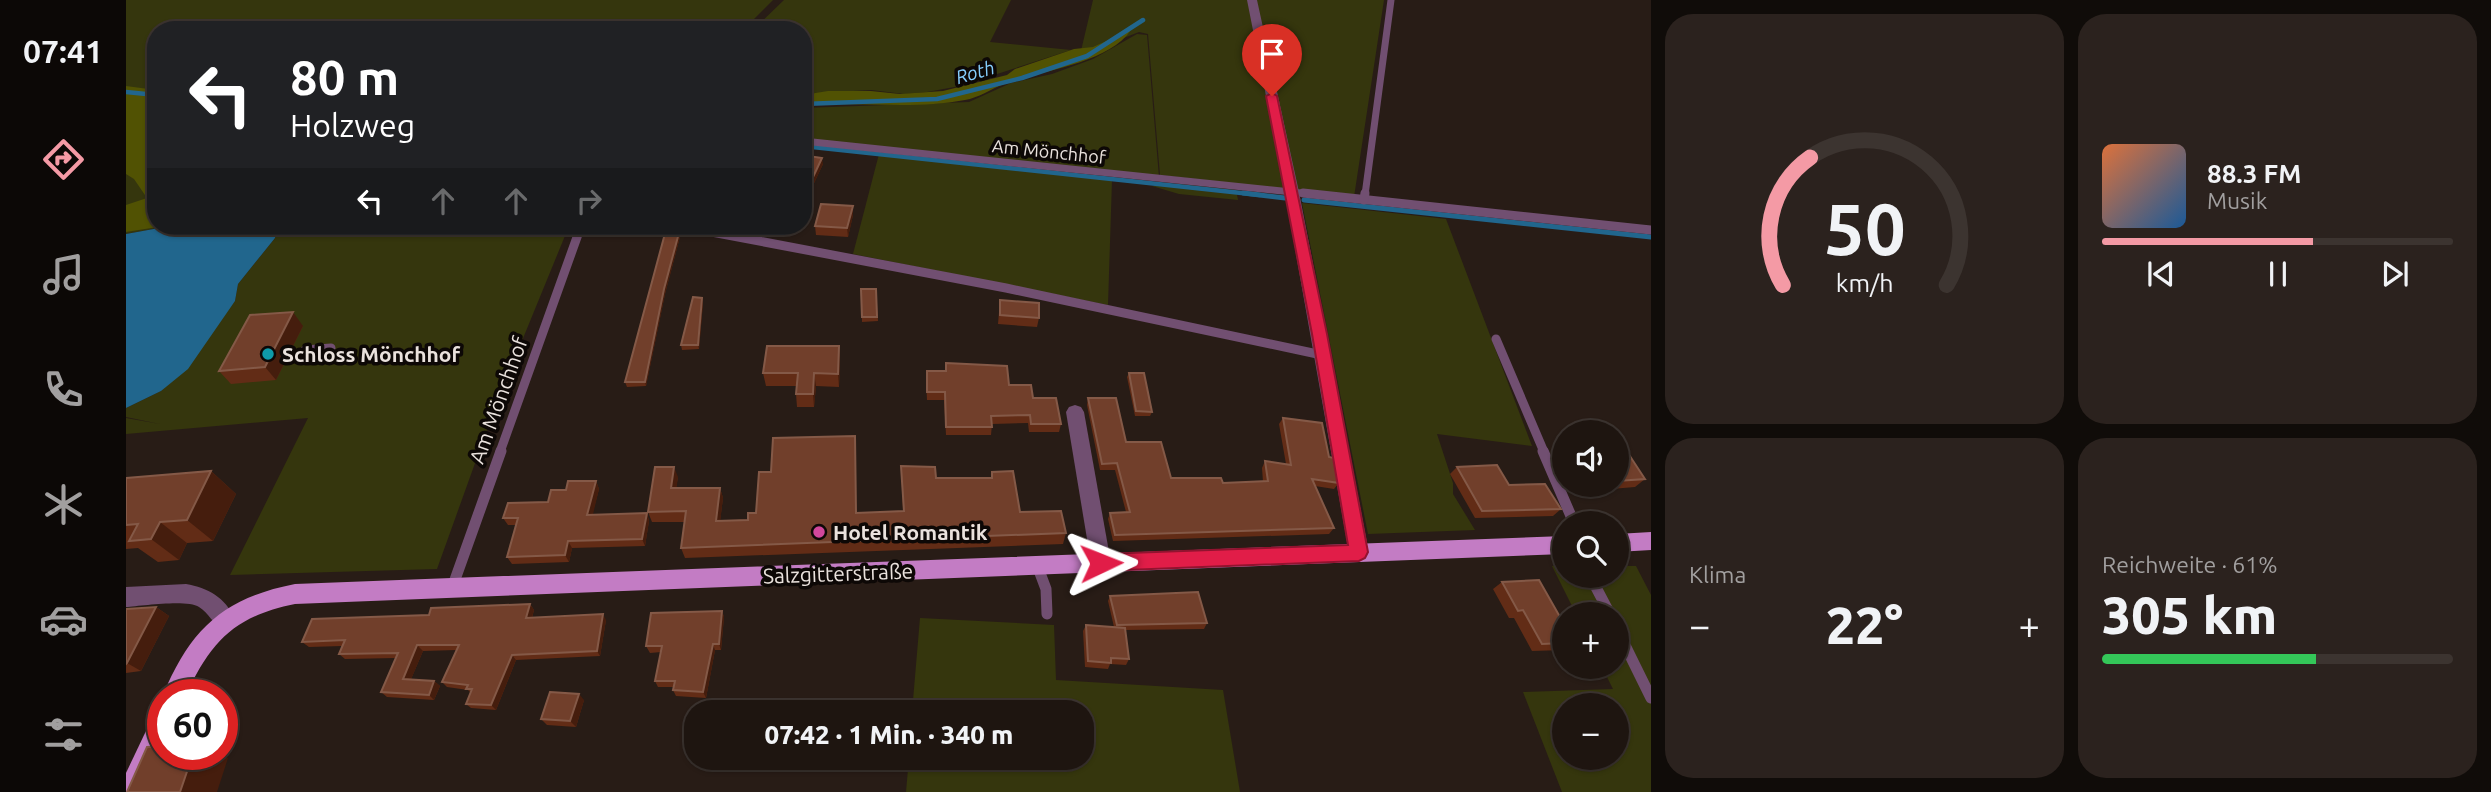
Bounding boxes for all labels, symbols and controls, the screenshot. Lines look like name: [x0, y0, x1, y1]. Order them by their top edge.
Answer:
pin: [1242, 24, 1302, 96]
text: 07:41: [23, 33, 103, 69]
icon: arrive: [1253, 35, 1291, 73]
icon: left: [175, 49, 266, 140]
text: 80 m: [290, 49, 399, 104]
water label: Roth: [953, 56, 997, 88]
text: Holzweg: [290, 107, 415, 143]
icon: directions: [39, 135, 88, 184]
street label: Am Mönchhof: [991, 135, 1107, 167]
text: 88.3 FM: [2207, 159, 2301, 188]
icon: left: [351, 182, 389, 220]
icon: ahead: [424, 182, 462, 220]
icon: ahead: [497, 182, 535, 220]
icon: right: [570, 182, 608, 220]
text: 50: [1823, 187, 1906, 269]
text: Musik: [2207, 188, 2267, 213]
icon: music: [39, 250, 88, 299]
icon: previous: [2142, 255, 2180, 293]
icon: pause: [2259, 255, 2297, 293]
icon: next: [2376, 255, 2414, 293]
text: km/h: [1836, 269, 1893, 297]
street label: Am Mönchhof: [464, 332, 532, 467]
place label: Schloss Mönchhof: [282, 342, 460, 366]
marker: Schloss Mönchhof: [260, 346, 276, 362]
icon: phone: [39, 365, 88, 414]
map controls: [1552, 420, 1629, 770]
button: sound: [1552, 420, 1629, 497]
icon: climate: [39, 480, 88, 529]
button: search: [1552, 511, 1629, 588]
place label: Hotel Romantik: [833, 520, 988, 544]
marker: Hotel Romantik: [811, 524, 827, 540]
position arrow: [1064, 526, 1138, 600]
text: Reichweite · 61%: [2102, 552, 2278, 577]
street label: Salzgitterstraße: [762, 558, 914, 588]
text: Klima: [1689, 562, 1746, 587]
text: 305 km: [2102, 586, 2277, 644]
icon: car: [39, 595, 88, 644]
text: 22°: [1826, 596, 1903, 654]
button: +: [1552, 602, 1629, 679]
text: −: [1689, 604, 1710, 646]
text: +: [2019, 604, 2040, 646]
speed limit sign: 60: [147, 679, 238, 770]
button: −: [1552, 693, 1629, 770]
icon: filters: [39, 710, 88, 759]
text: 07:42 · 1 Min. · 340 m: [765, 720, 1013, 749]

